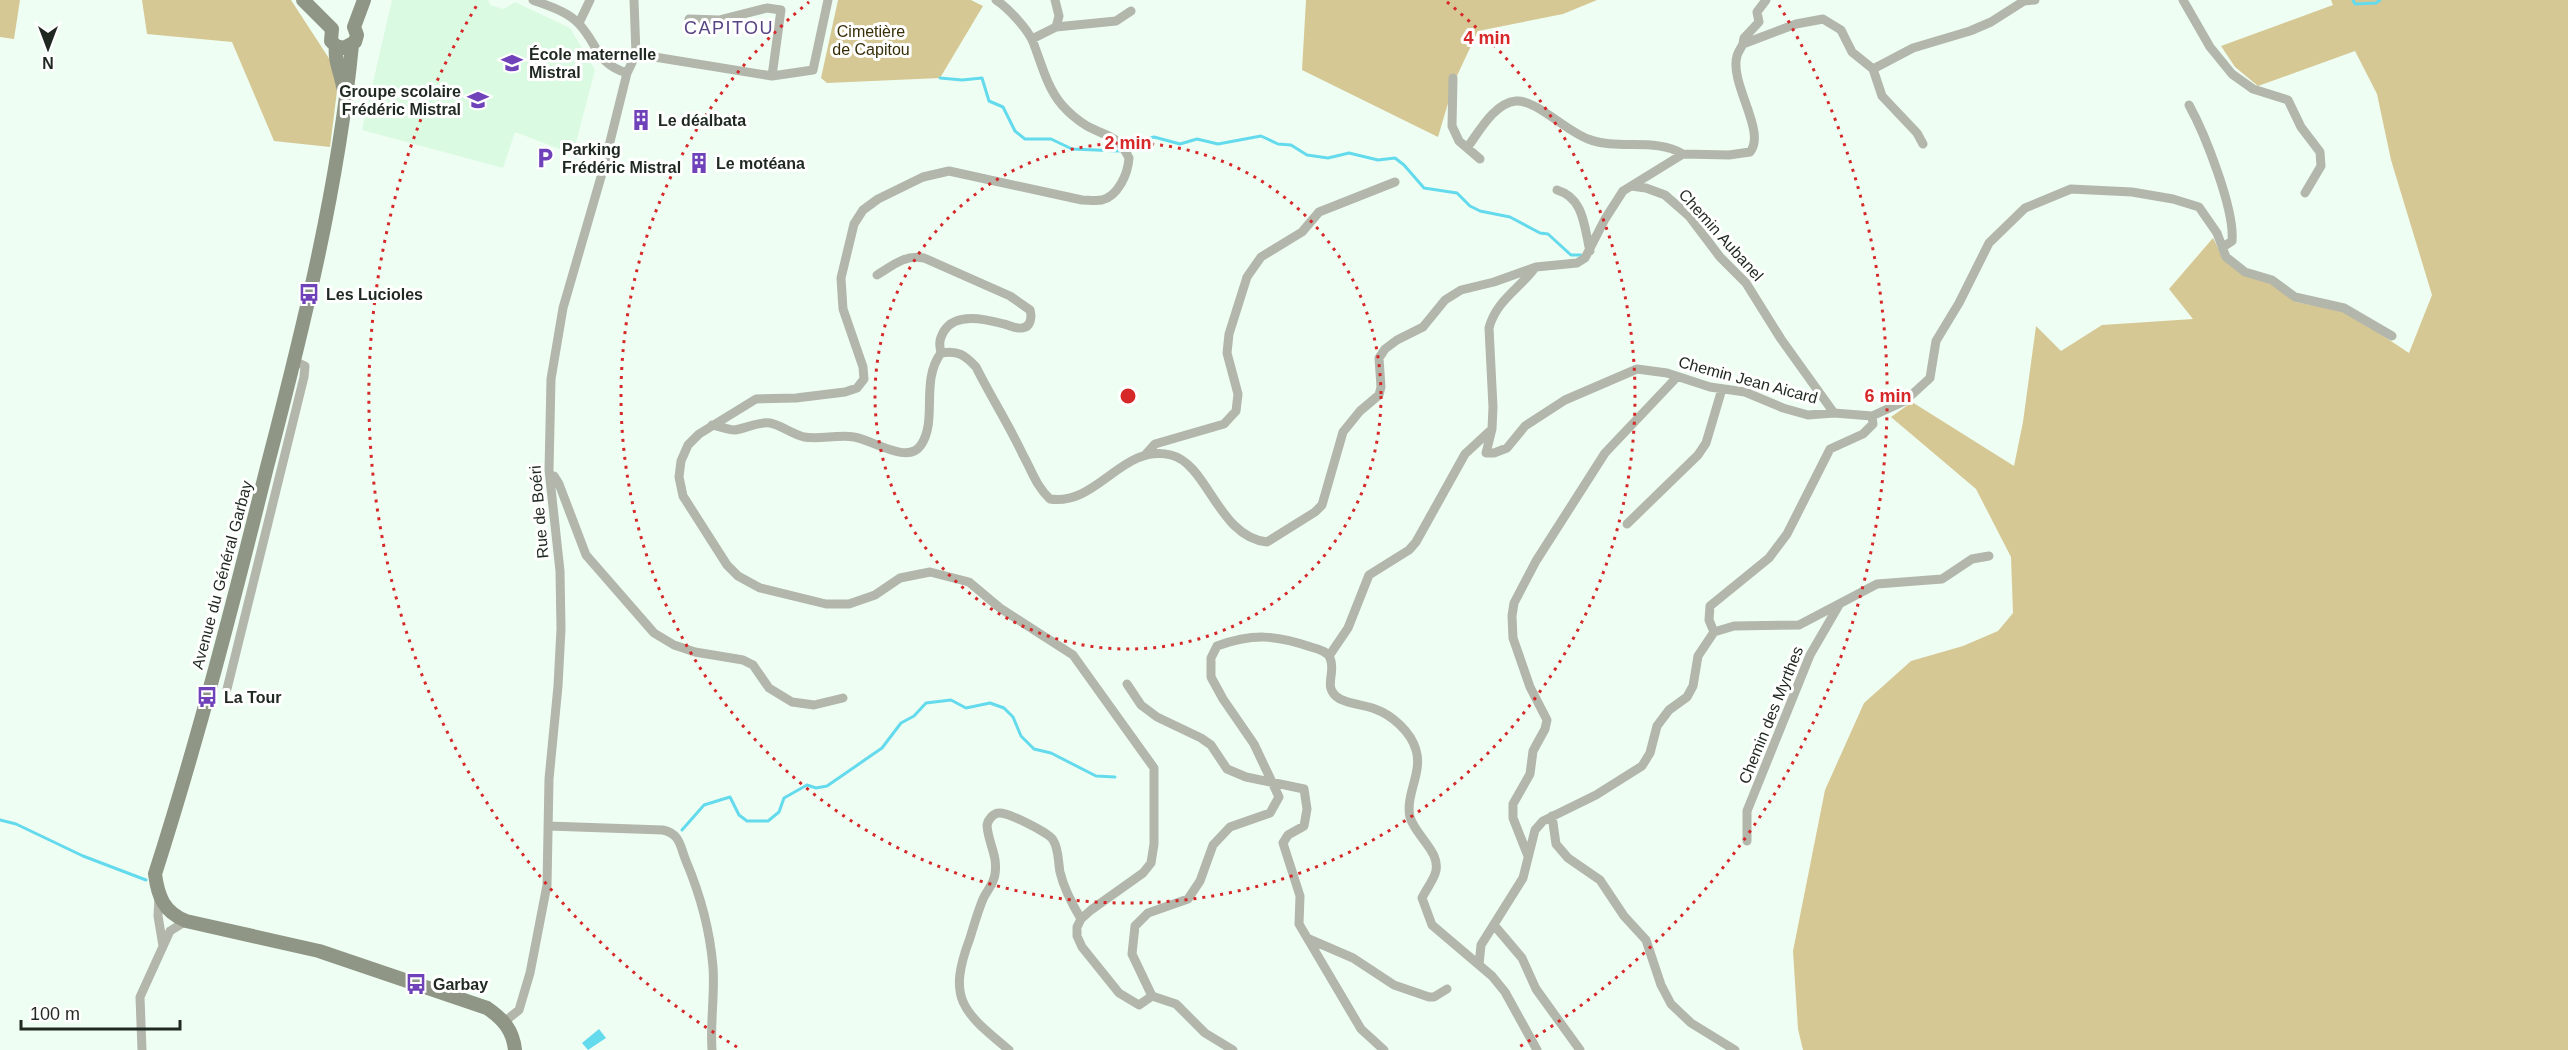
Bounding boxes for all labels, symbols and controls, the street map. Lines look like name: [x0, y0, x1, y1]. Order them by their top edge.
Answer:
north arrow: [18, 18, 78, 78]
district label: CAPITOU: [684, 18, 774, 38]
park label: Cimetière de Capitou: [832, 23, 910, 58]
text: 4 min: [1463, 28, 1511, 48]
place label: École maternelle Mistral: [529, 45, 656, 81]
school or university icon: École maternelle Mistral: [500, 51, 524, 75]
text: N: [42, 54, 54, 71]
place label: Groupe scolaire Frédéric Mistral: [339, 83, 461, 118]
school or university icon: Groupe scolaire Frédéric Mistral: [466, 88, 490, 112]
building icon: Le déalbata: [629, 108, 653, 132]
place label: Le déalbata: [658, 112, 746, 129]
text: 2 min: [1104, 133, 1152, 153]
place label: Parking Frédéric Mistral: [562, 141, 681, 176]
parking icon: Parking Frédéric Mistral: [533, 146, 557, 170]
building icon: Le motéana: [687, 151, 711, 175]
place label: Le motéana: [716, 155, 805, 172]
street label: Chemin Aubanel: [1675, 186, 1767, 284]
bus stop icon: Les Lucioles: [297, 282, 321, 306]
place label: Les Lucioles: [326, 286, 423, 303]
street label: Chemin Jean Aicard: [1677, 353, 1819, 407]
centre of rings: [1118, 386, 1138, 406]
text: 6 min: [1864, 386, 1912, 406]
street label: Rue de Boéri: [526, 465, 552, 559]
street label: Avenue du Général Garbay: [189, 479, 255, 671]
street label: Chemin des Myrthes: [1736, 644, 1806, 786]
bus stop icon: La Tour: [195, 685, 219, 709]
place label: La Tour: [224, 689, 281, 706]
bus stop icon: Garbay: [404, 972, 428, 996]
place label: Garbay: [433, 976, 488, 993]
scale bar: [21, 993, 180, 1031]
text: 100 m: [30, 1004, 80, 1024]

